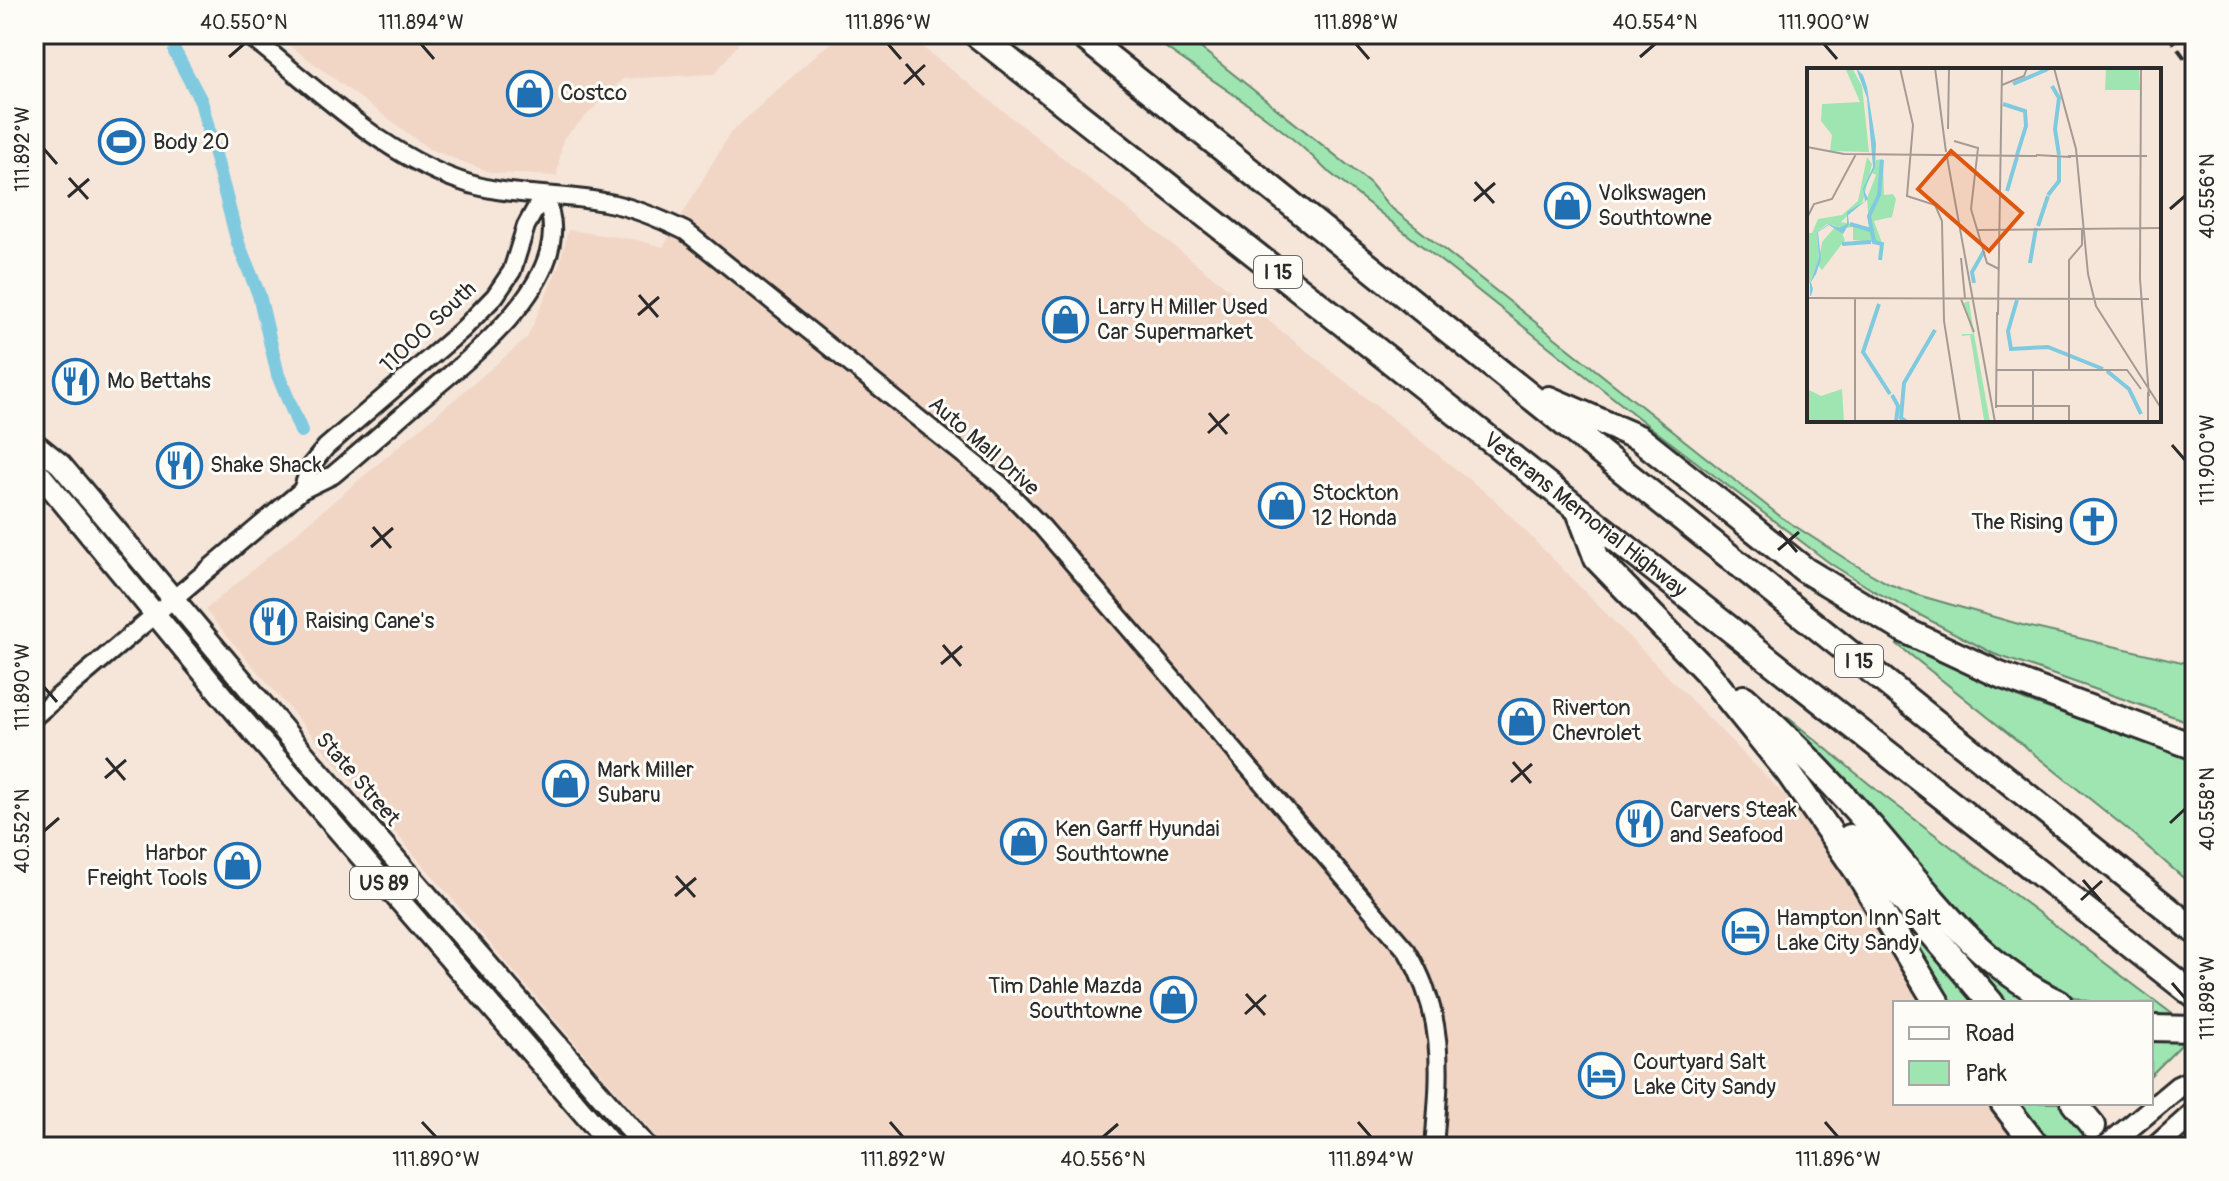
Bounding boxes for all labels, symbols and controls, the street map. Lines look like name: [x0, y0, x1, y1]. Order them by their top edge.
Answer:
text: 40.550°N: [200, 10, 288, 35]
text: 111.894°W: [378, 10, 464, 35]
text: 111.896°W: [845, 10, 931, 35]
text: 111.898°W: [1314, 10, 1398, 35]
text: 40.554°N: [1612, 10, 1698, 35]
text: 111.900°W: [1778, 10, 1870, 35]
inset map: [1807, 68, 2161, 422]
shop icon: Costco: [505, 69, 553, 117]
place label: Costco: [560, 79, 627, 107]
text: 111.892°W: [10, 106, 35, 192]
sports icon: Body 20: [98, 118, 146, 166]
place label: Body 20: [153, 128, 230, 156]
text: 40.556°N: [2195, 153, 2220, 239]
place label: Volkswagen Southtowne: [1598, 179, 1712, 232]
shop icon: Volkswagen Southtowne: [1543, 182, 1591, 230]
road number: I 15: [1254, 256, 1302, 288]
street label: 11000 South: [374, 275, 482, 379]
place label: Larry H Miller Used Car Supermarket: [1097, 293, 1268, 346]
shop icon: Larry H Miller Used Car Supermarket: [1042, 296, 1090, 344]
restaurant icon: Mo Bettahs: [52, 357, 100, 405]
place label: Mo Bettahs: [107, 367, 211, 395]
street label: Auto Mall Drive: [923, 390, 1045, 502]
text: 111.900°W: [2195, 414, 2220, 506]
street label: Veterans Memorial Highway: [1478, 426, 1693, 604]
restaurant icon: Shake Shack: [155, 441, 203, 489]
place label: Shake Shack: [210, 451, 322, 479]
place label: Stockton 12 Honda: [1312, 479, 1399, 532]
shop icon: Stockton 12 Honda: [1257, 482, 1305, 530]
church icon: The Rising: [2070, 498, 2118, 546]
place label: The Rising: [1971, 508, 2063, 536]
restaurant icon: Raising Cane's: [250, 597, 298, 645]
place label: Raising Cane's: [305, 607, 435, 635]
text: 111.890°W: [10, 643, 35, 731]
road number: I 15: [1835, 645, 1883, 677]
place label: Riverton Chevrolet: [1552, 694, 1641, 747]
shop icon: Riverton Chevrolet: [1497, 697, 1545, 745]
street label: State Street: [310, 726, 407, 832]
place label: Mark Miller Subaru: [597, 756, 694, 809]
shop icon: Mark Miller Subaru: [542, 759, 590, 807]
text: 40.558°N: [2195, 767, 2220, 851]
text: 40.552°N: [10, 789, 35, 873]
place label: Carvers Steak and Seafood: [1670, 796, 1797, 849]
restaurant icon: Carvers Steak and Seafood: [1615, 799, 1663, 847]
place label: Ken Garff Hyundai Southtowne: [1055, 815, 1220, 868]
shop icon: Ken Garff Hyundai Southtowne: [1000, 818, 1048, 866]
place label: Harbor Freight Tools: [86, 839, 207, 892]
shop icon: Harbor Freight Tools: [214, 842, 262, 890]
road number: US 89: [350, 867, 418, 899]
place label: Hampton Inn Salt Lake City Sandy: [1776, 904, 1941, 957]
hotel icon: Hampton Inn Salt Lake City Sandy: [1721, 907, 1769, 955]
text: 111.898°W: [2195, 956, 2220, 1040]
place label: Tim Dahle Mazda Southtowne: [988, 972, 1142, 1025]
shop icon: Tim Dahle Mazda Southtowne: [1149, 975, 1197, 1023]
legend: [1893, 1001, 2153, 1105]
text: Road: [1965, 1019, 2015, 1048]
place label: Courtyard Salt Lake City Sandy: [1633, 1048, 1776, 1101]
hotel icon: Courtyard Salt Lake City Sandy: [1578, 1051, 1626, 1099]
text: Park: [1965, 1059, 2007, 1088]
text: 111.890°W: [392, 1147, 480, 1172]
text: 111.892°W: [860, 1147, 946, 1172]
text: 40.556°N: [1060, 1147, 1146, 1172]
text: 111.894°W: [1328, 1147, 1414, 1172]
text: 111.896°W: [1795, 1147, 1881, 1172]

